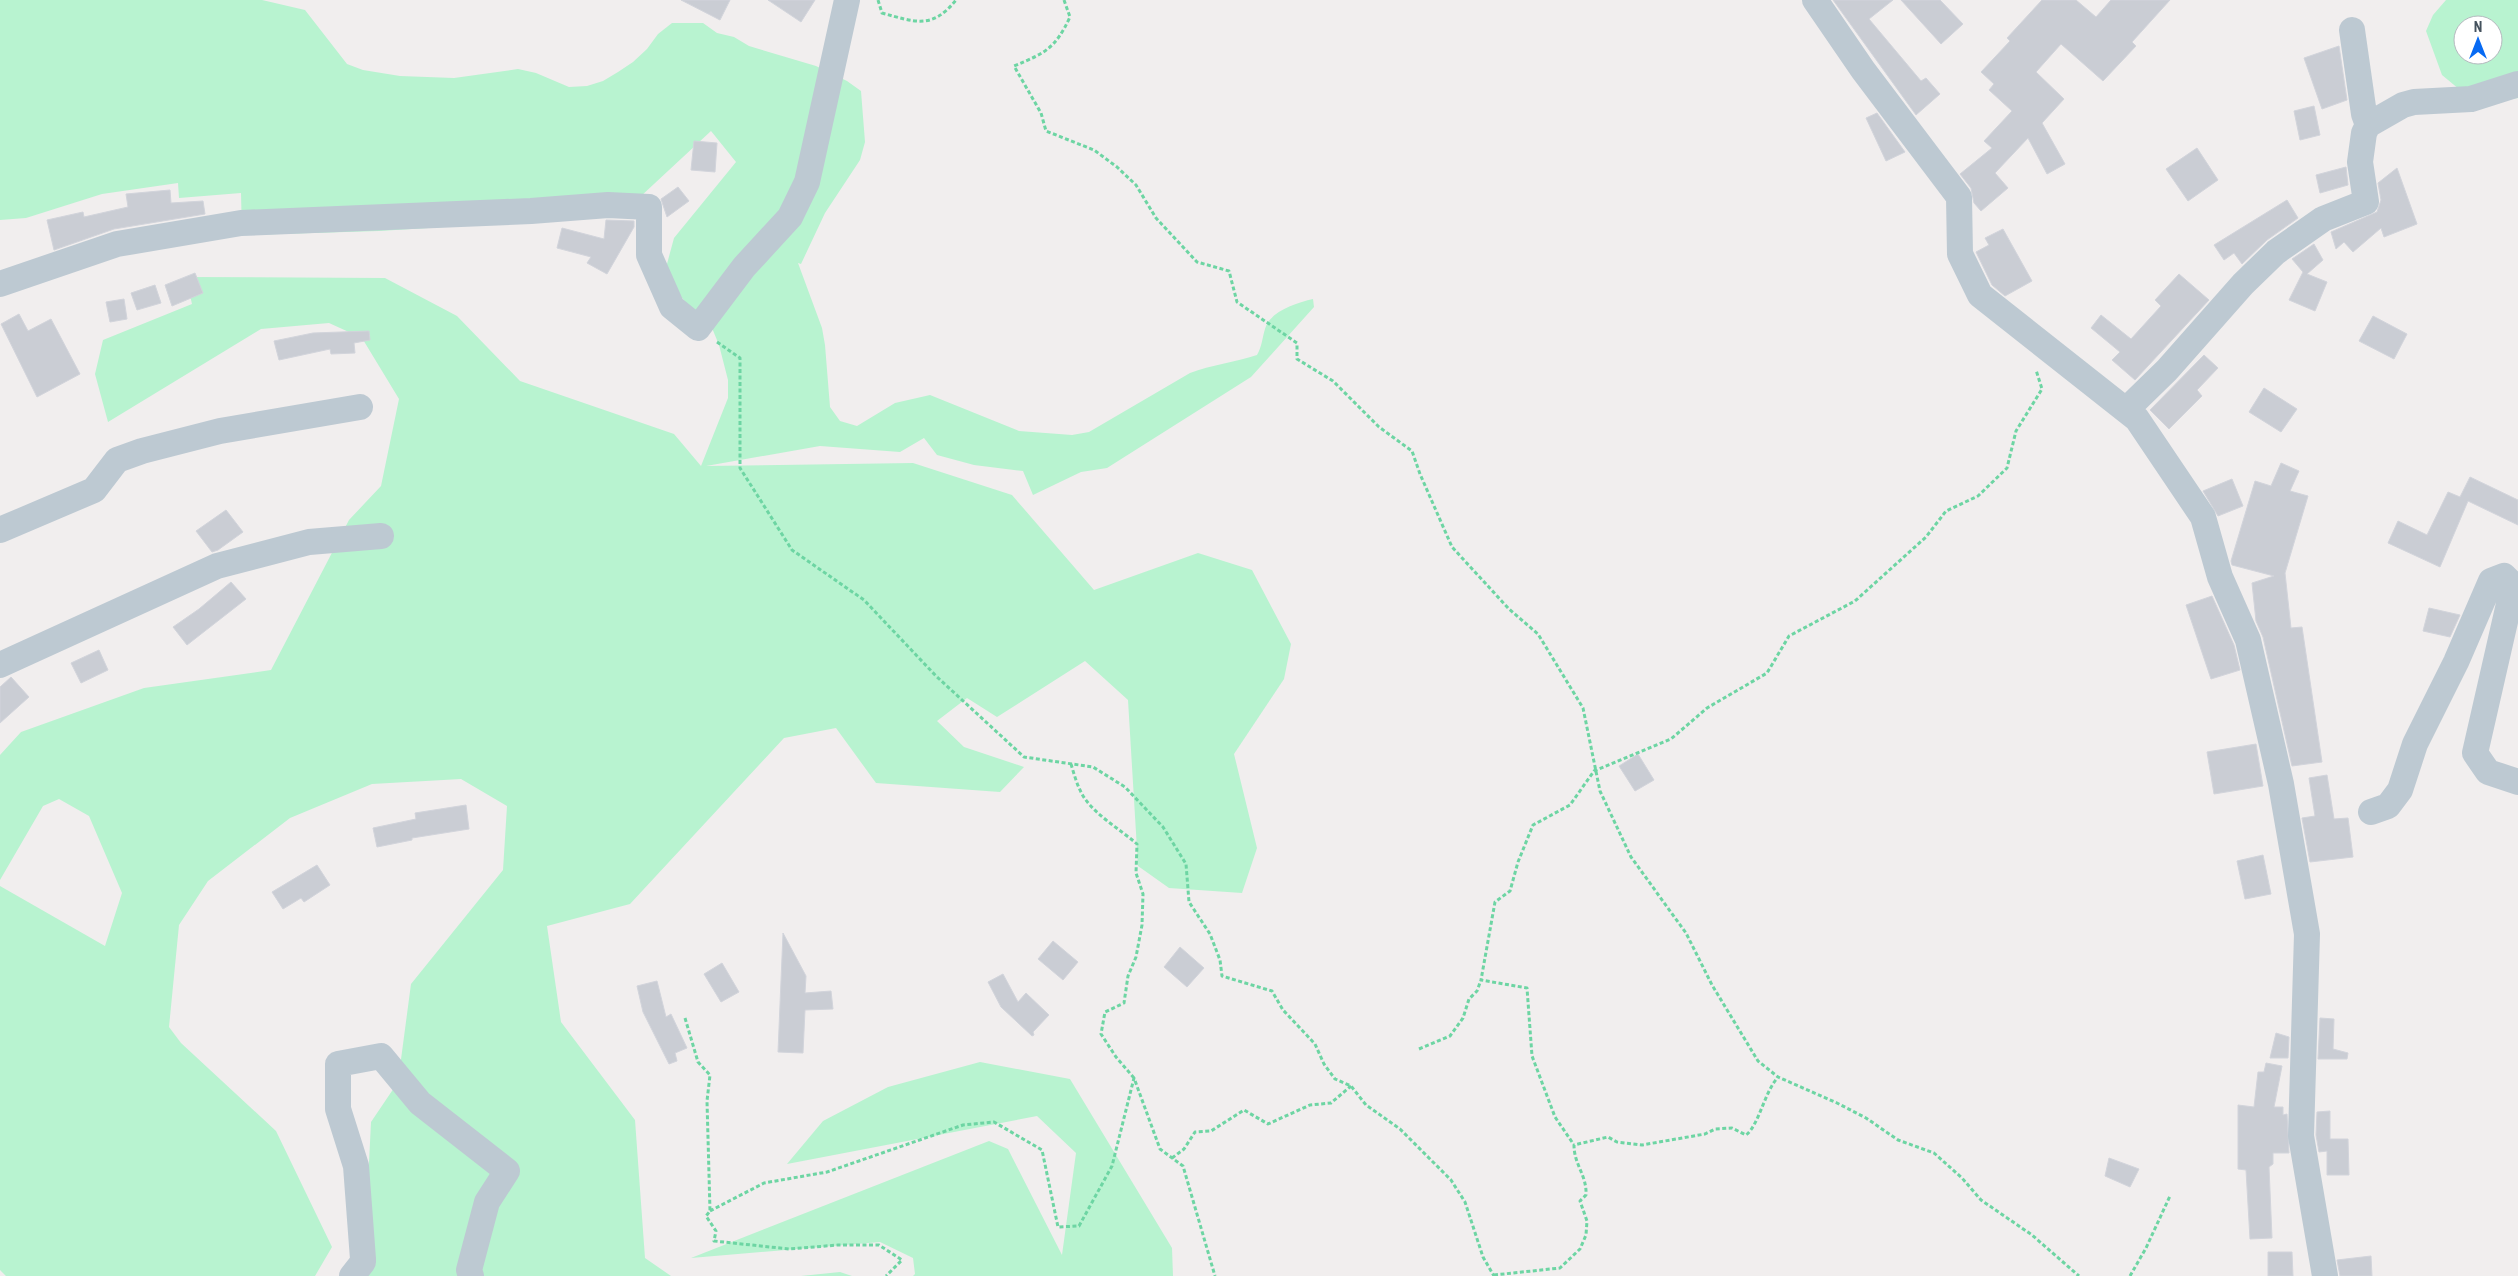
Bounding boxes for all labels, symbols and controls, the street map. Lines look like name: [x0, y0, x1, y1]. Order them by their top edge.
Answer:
north arrow: [2453, 15, 2503, 65]
text: N: [2474, 19, 2482, 35]

